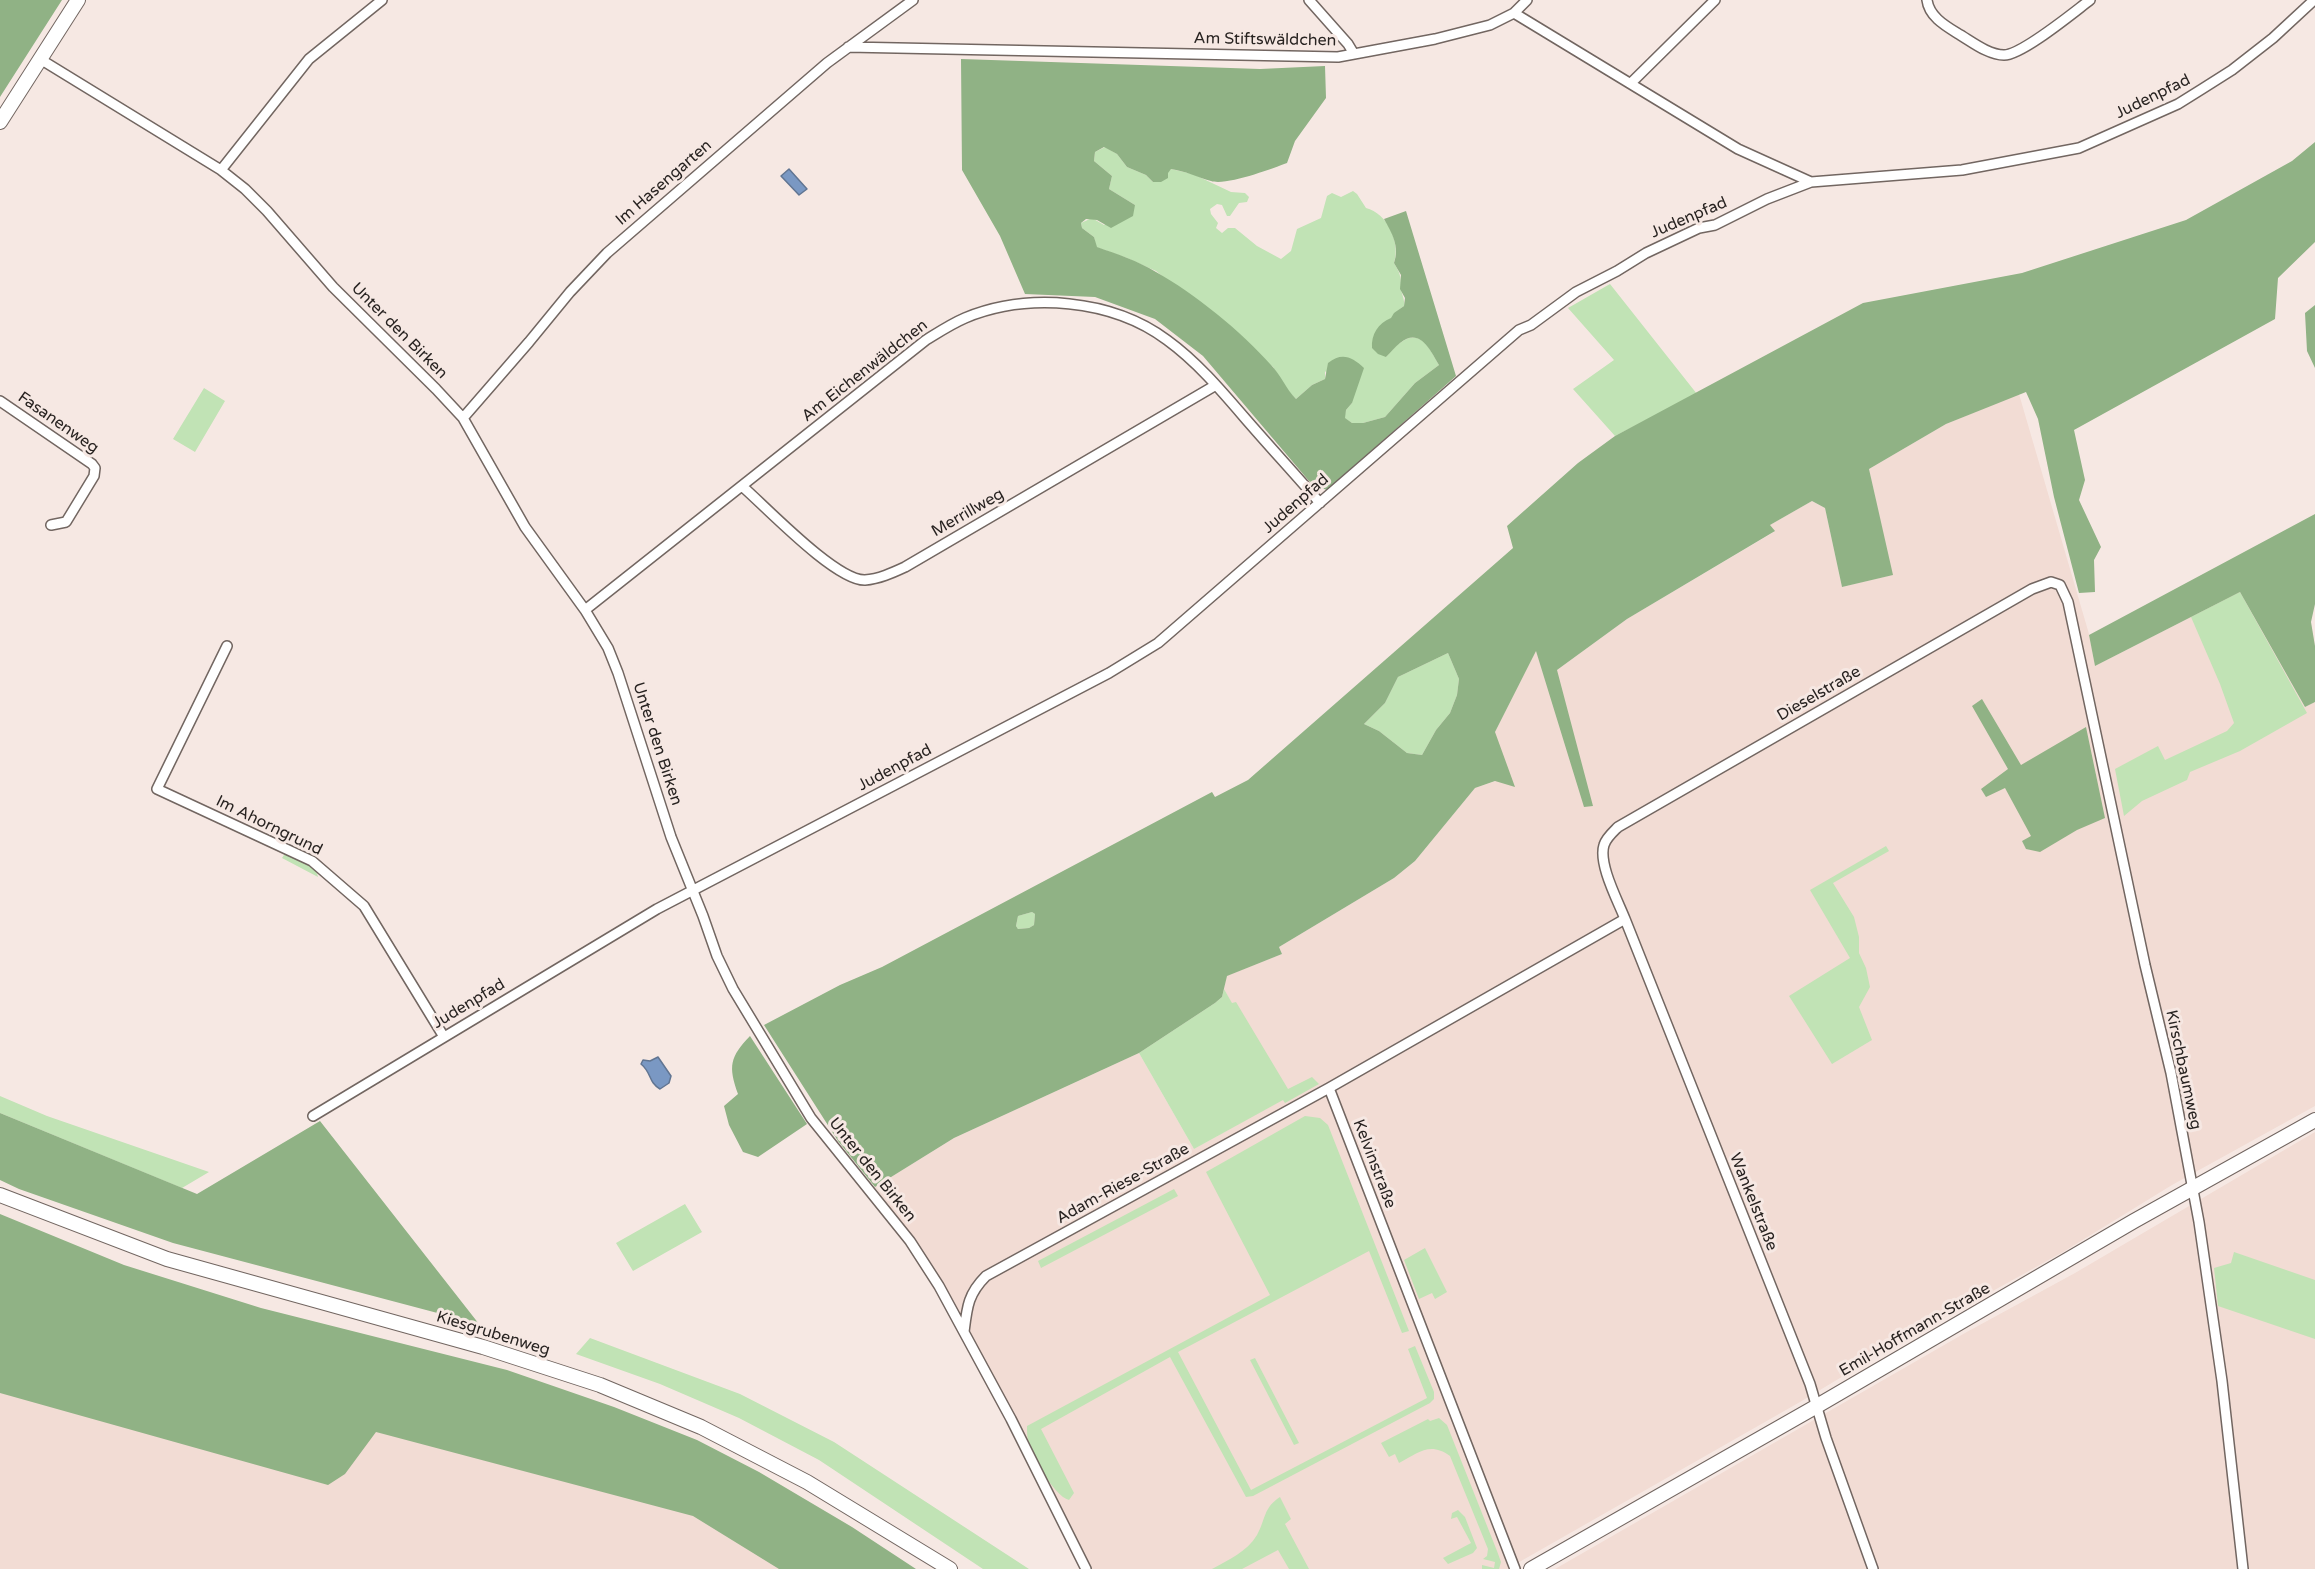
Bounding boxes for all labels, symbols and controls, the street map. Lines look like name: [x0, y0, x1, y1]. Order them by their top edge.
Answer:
street label: Am Stiftswäldchen: [1193, 29, 1337, 51]
street label: Judenpfad: [2112, 71, 2194, 123]
street label: Im Hasengarten: [612, 136, 716, 230]
street label: Judenpfad: [1648, 193, 1730, 243]
street label: Unter den Birken: [347, 279, 451, 383]
street label: Am Eichenwäldchen: [798, 316, 932, 426]
street label: Fasanenweg: [14, 388, 102, 458]
street label: Judenpfad: [1259, 470, 1333, 538]
street label: Merrillweg: [928, 485, 1008, 541]
street label: Dieselstraße: [1774, 662, 1864, 726]
street label: Unter den Birken: [628, 680, 686, 808]
street label: Judenpfad: [855, 740, 935, 796]
street label: Im Ahorngrund: [213, 792, 325, 860]
street label: Judenpfad: [429, 975, 509, 1033]
street label: Kirschbaumweg: [2161, 1008, 2205, 1132]
street label: Unter den Birken: [824, 1114, 920, 1226]
street label: Kelvinstraße: [1348, 1117, 1400, 1211]
street label: Adam-Riese-Straße: [1053, 1139, 1193, 1229]
street label: Wankelstraße: [1725, 1150, 1781, 1254]
street label: Emil-Hoffmann-Straße: [1836, 1279, 1994, 1381]
street label: Kiesgrubenweg: [434, 1308, 552, 1360]

